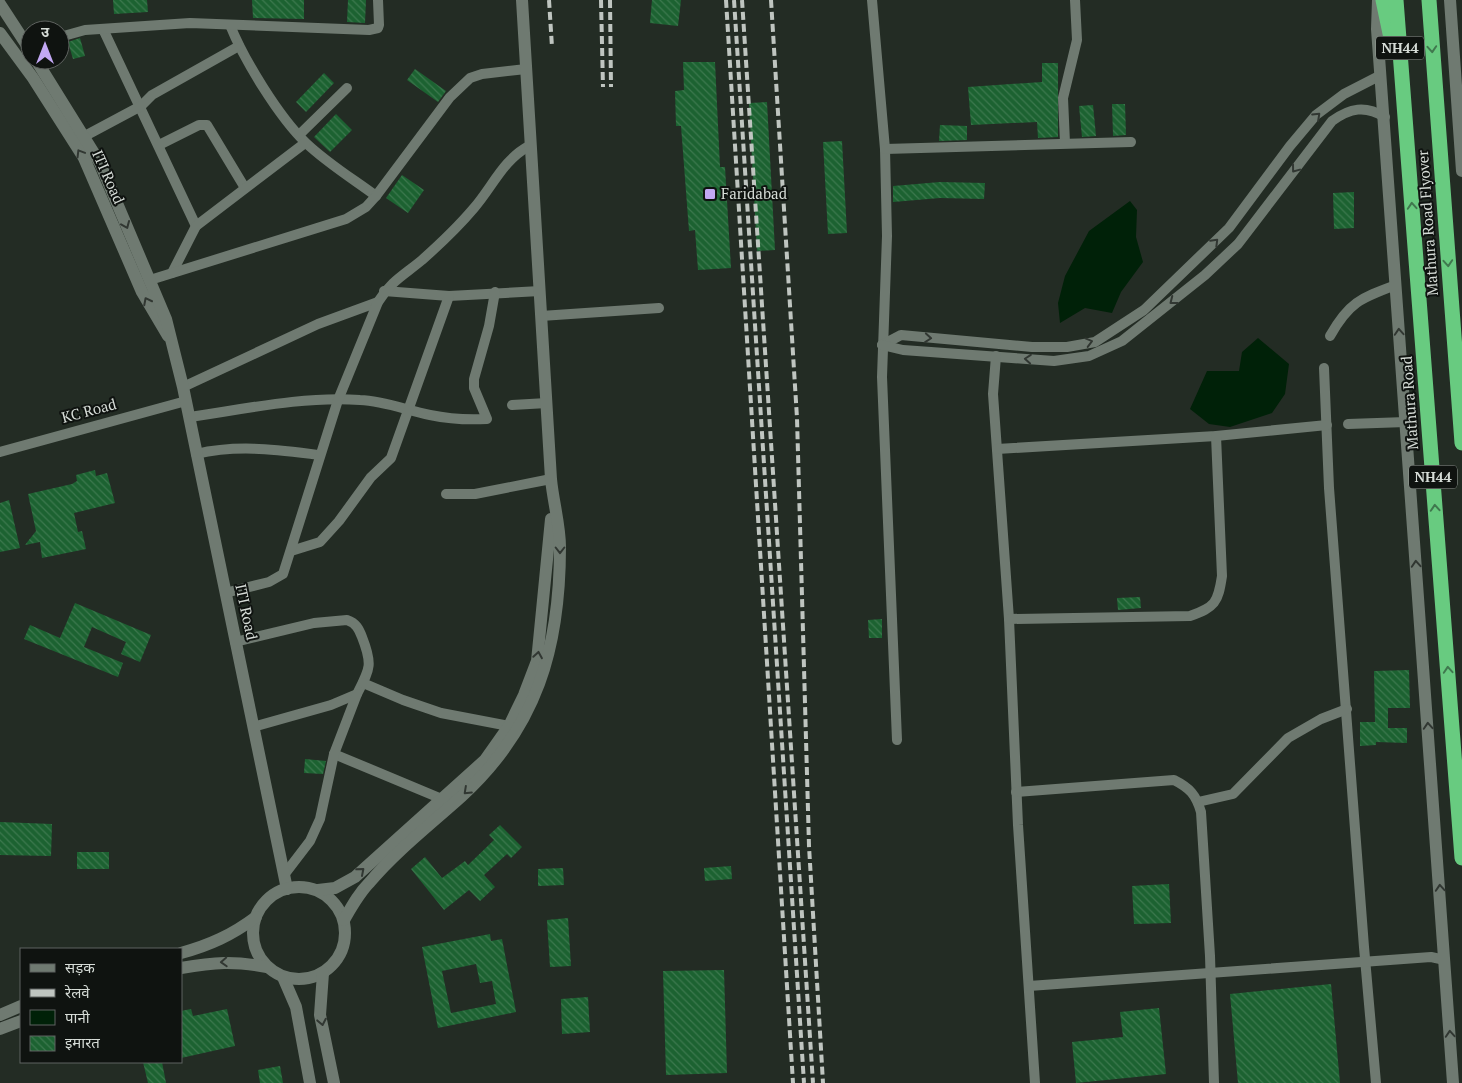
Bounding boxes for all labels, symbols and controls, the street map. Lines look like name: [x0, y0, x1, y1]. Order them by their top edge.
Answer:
north arrow: [20, 20, 70, 70]
text: उ: [41, 22, 50, 41]
road number: NH44: [1376, 36, 1424, 59]
one-way arrow: [1427, 45, 1438, 53]
one-way arrow: [1311, 113, 1320, 122]
street label: ITI Road: [88, 147, 130, 207]
one-way arrow: [76, 149, 86, 158]
street label: Mathura Road Flyover: [1412, 149, 1442, 297]
one-way arrow: [1292, 163, 1301, 173]
place label: Faridabad: [721, 183, 787, 203]
marker: Faridabad: [703, 187, 717, 201]
one-way arrow: [1407, 202, 1418, 210]
one-way arrow: [120, 220, 131, 229]
one-way arrow: [1209, 239, 1218, 248]
one-way arrow: [1443, 259, 1454, 267]
one-way arrow: [1170, 295, 1179, 303]
one-way arrow: [143, 297, 153, 306]
one-way arrow: [1394, 328, 1405, 336]
one-way arrow: [924, 332, 932, 343]
one-way arrow: [1085, 338, 1093, 348]
one-way arrow: [1024, 353, 1032, 364]
street label: Mathura Road: [1396, 355, 1422, 451]
street label: KC Road: [59, 393, 118, 427]
road number: NH44: [1409, 466, 1457, 488]
one-way arrow: [1430, 503, 1441, 511]
one-way arrow: [555, 546, 565, 554]
one-way arrow: [1411, 560, 1422, 568]
street label: ITI Road: [231, 582, 263, 642]
one-way arrow: [532, 651, 542, 659]
one-way arrow: [1442, 665, 1453, 673]
one-way arrow: [1423, 722, 1434, 730]
one-way arrow: [464, 785, 473, 794]
one-way arrow: [355, 868, 364, 877]
one-way arrow: [1435, 884, 1446, 892]
legend: [20, 948, 182, 1063]
text: सड़क: [65, 957, 95, 977]
one-way arrow: [220, 957, 228, 967]
text: रेलवे: [64, 982, 90, 1002]
text: पानी: [65, 1007, 91, 1027]
one-way arrow: [316, 1017, 327, 1026]
one-way arrow: [1445, 1030, 1456, 1038]
text: इमारत: [65, 1032, 100, 1052]

